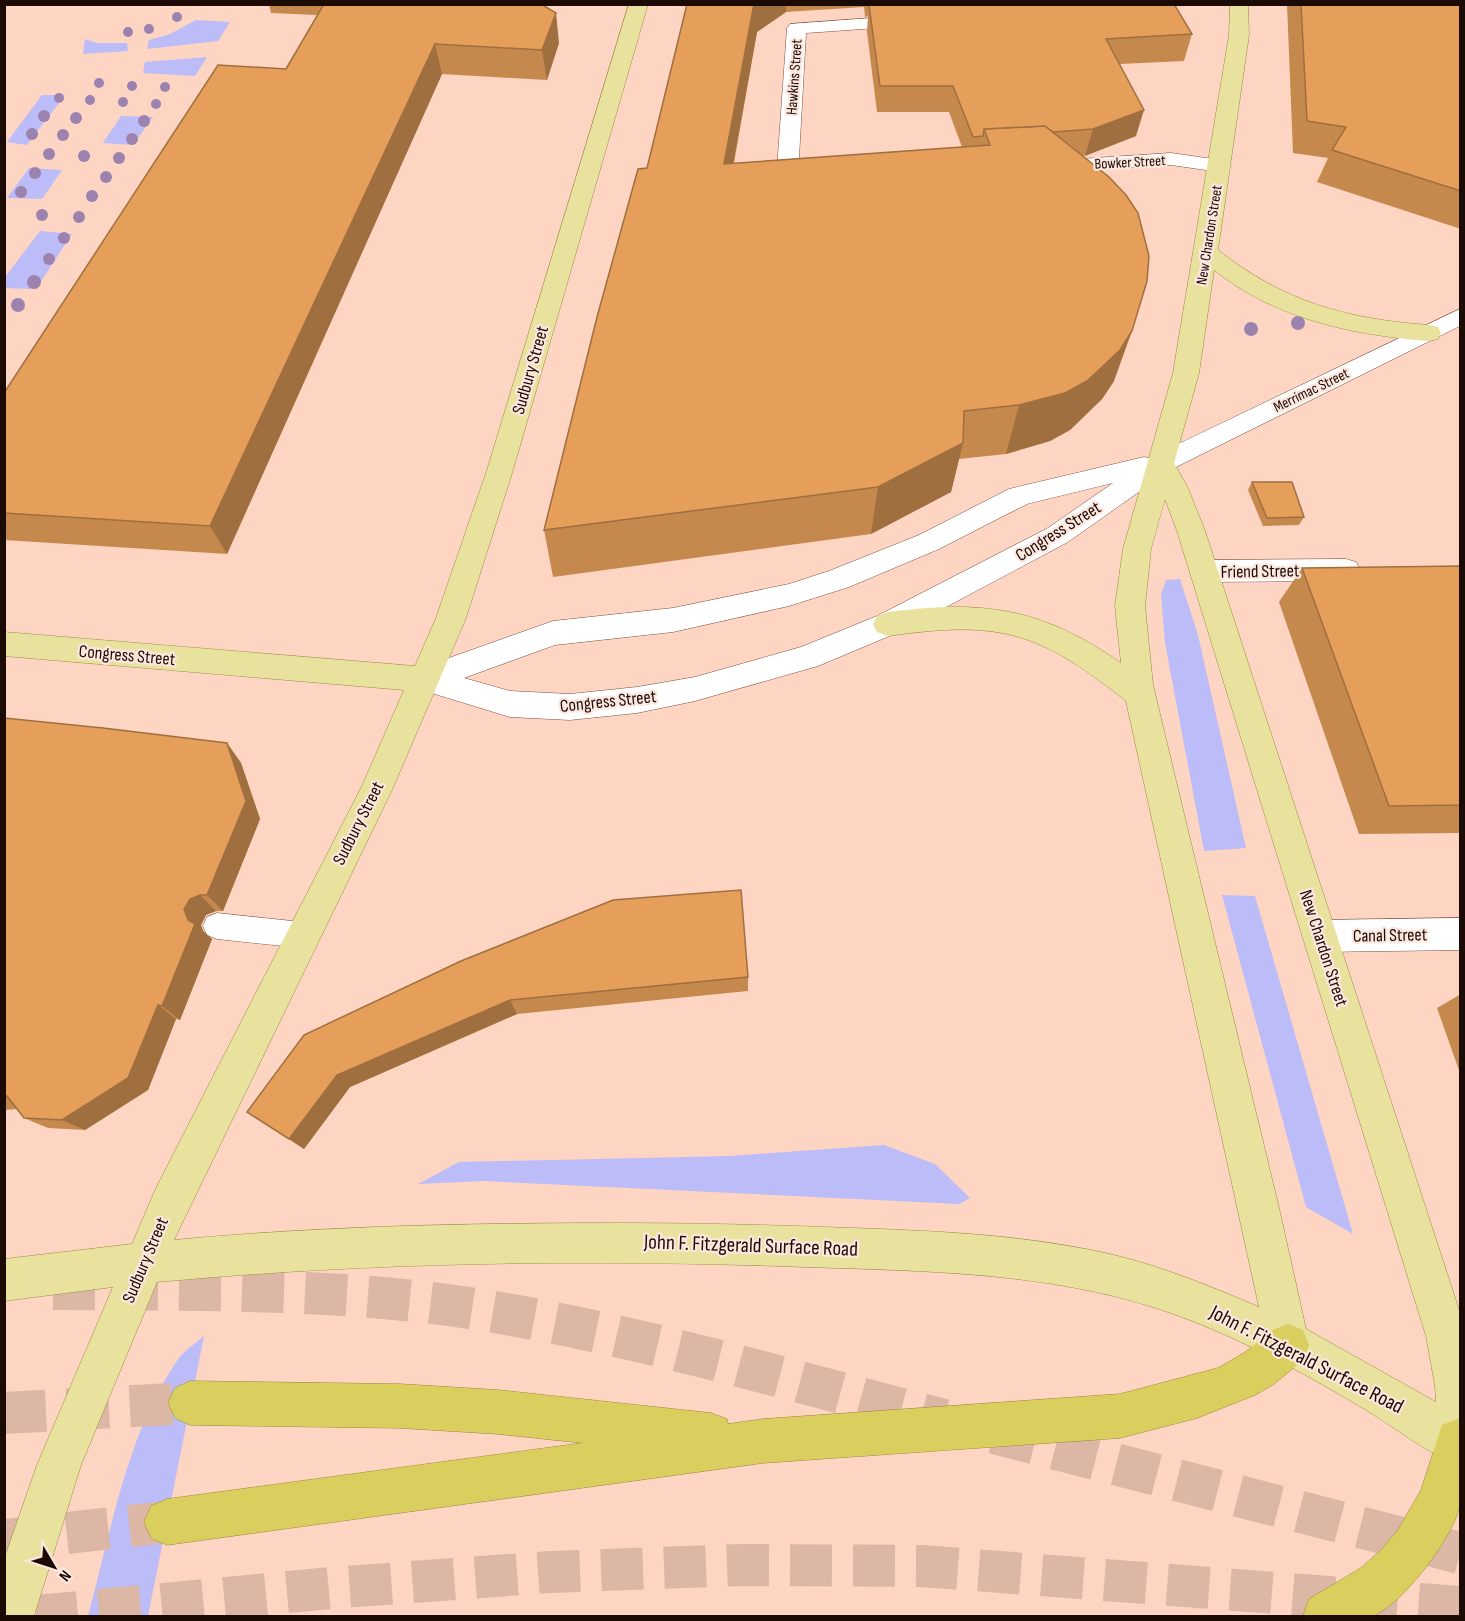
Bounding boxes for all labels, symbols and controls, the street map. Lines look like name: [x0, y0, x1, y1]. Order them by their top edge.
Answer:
street label: Hawkins Street: [782, 38, 807, 116]
street label: Bowker Street: [1094, 151, 1166, 174]
street label: New Chardon Street: [1192, 183, 1227, 286]
street label: Sudbury Street: [508, 323, 553, 417]
street label: Merrimac Street: [1270, 364, 1353, 417]
street label: Congress Street: [1012, 497, 1105, 566]
street label: Friend Street: [1221, 560, 1300, 583]
street label: Congress Street: [78, 641, 176, 670]
street label: Congress Street: [559, 686, 658, 717]
street label: Sudbury Street: [328, 778, 389, 868]
street label: New Chardon Street: [1295, 887, 1352, 1009]
street label: Canal Street: [1353, 924, 1428, 947]
street label: Sudbury Street: [118, 1214, 173, 1306]
street label: John F. Fitzgerald Surface Road: [643, 1229, 858, 1262]
street label: John F. Fitzgerald Surface Road: [1205, 1299, 1408, 1419]
north arrow: [24, 1537, 84, 1597]
text: N: [54, 1566, 75, 1585]

